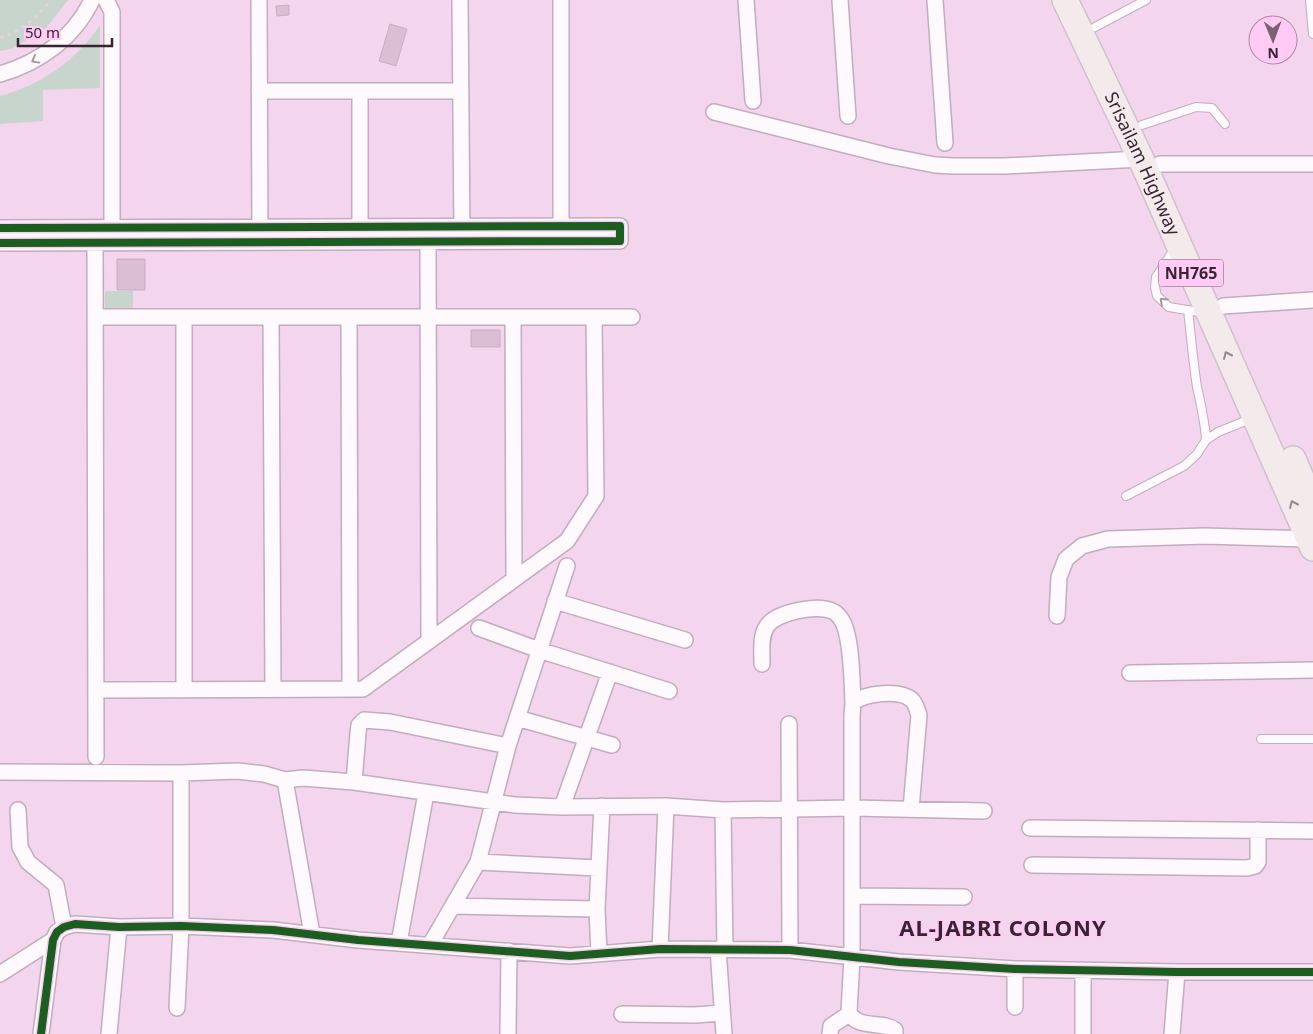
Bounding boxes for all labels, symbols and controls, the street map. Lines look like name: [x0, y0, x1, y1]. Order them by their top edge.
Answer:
scale bar: [18, 15, 111, 47]
north arrow: [1248, 15, 1298, 65]
text: 50 m: [25, 22, 60, 42]
text: N: [1267, 44, 1279, 63]
one-way arrow: [31, 54, 40, 64]
street label: Srisailam Highway: [1100, 88, 1187, 240]
road number: NH765: [1158, 260, 1224, 286]
one-way arrow: [1160, 298, 1169, 307]
one-way arrow: [1223, 351, 1234, 360]
one-way arrow: [1289, 500, 1300, 509]
district label: AL-JABRI COLONY: [899, 912, 1107, 942]

